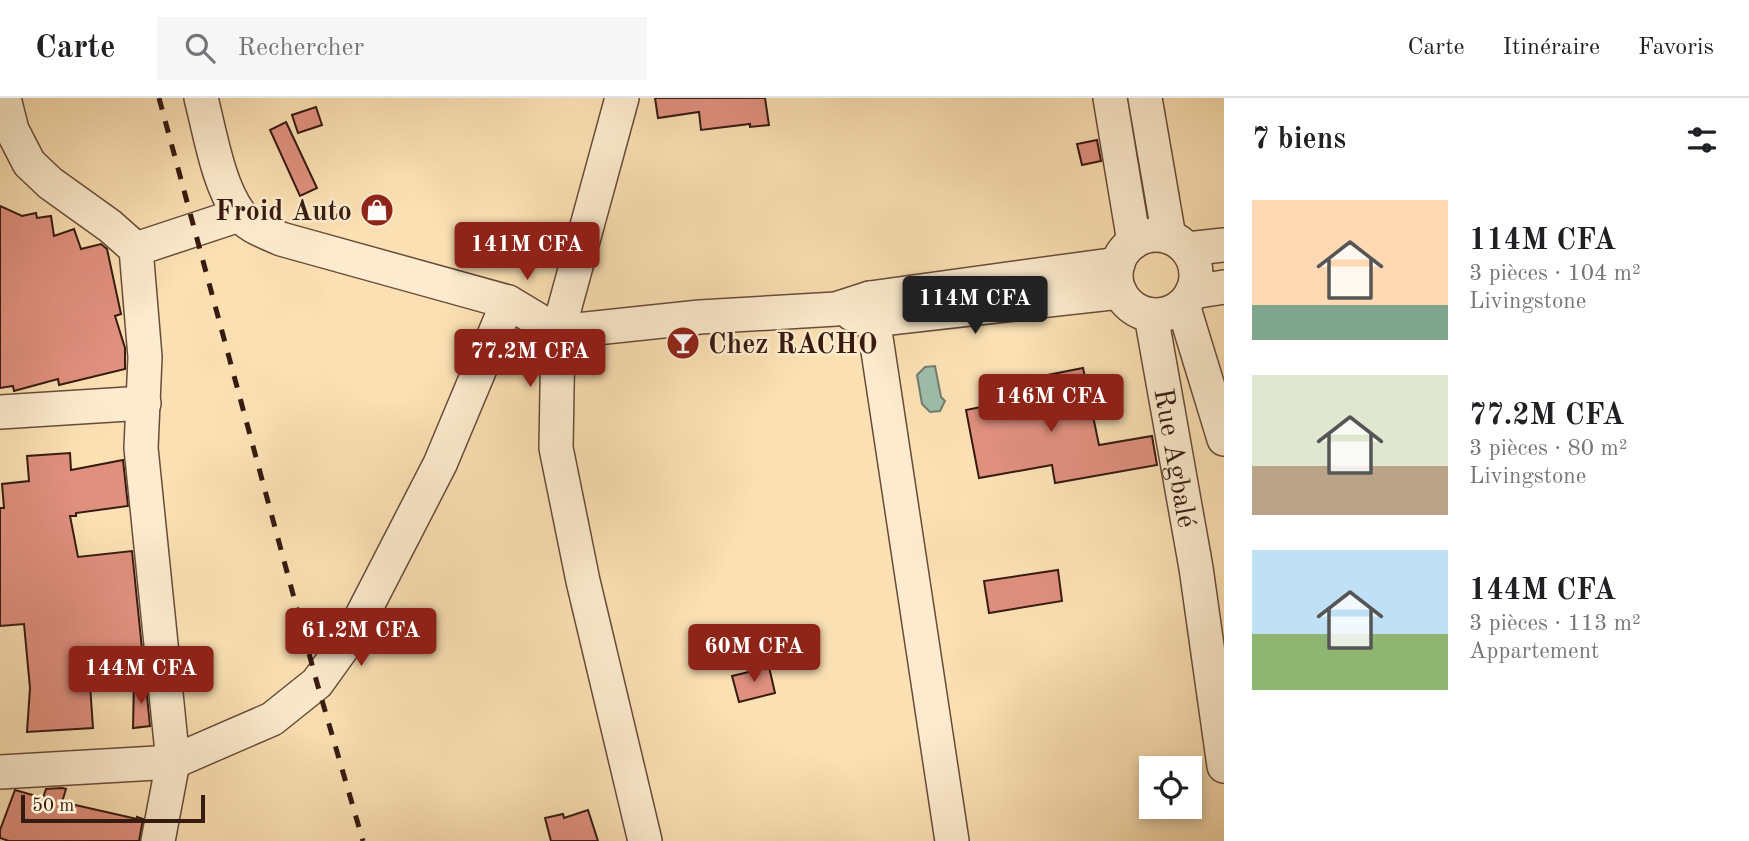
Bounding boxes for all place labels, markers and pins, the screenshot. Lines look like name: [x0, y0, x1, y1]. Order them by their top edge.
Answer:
shop icon: Froid Auto: [358, 191, 396, 229]
place label: Froid Auto: [215, 199, 352, 227]
pin: 141M CFA: [455, 222, 599, 282]
pin: 114M CFA: [903, 276, 1047, 336]
bar icon: Chez RACHO: [664, 324, 702, 362]
pin: 77.2M CFA: [450, 330, 610, 389]
place label: Chez RACHO: [708, 332, 878, 360]
pin: 146M CFA: [979, 374, 1123, 434]
pin: 61.2M CFA: [281, 608, 441, 668]
pin: 60M CFA: [689, 624, 819, 684]
pin: 144M CFA: [69, 646, 213, 706]

